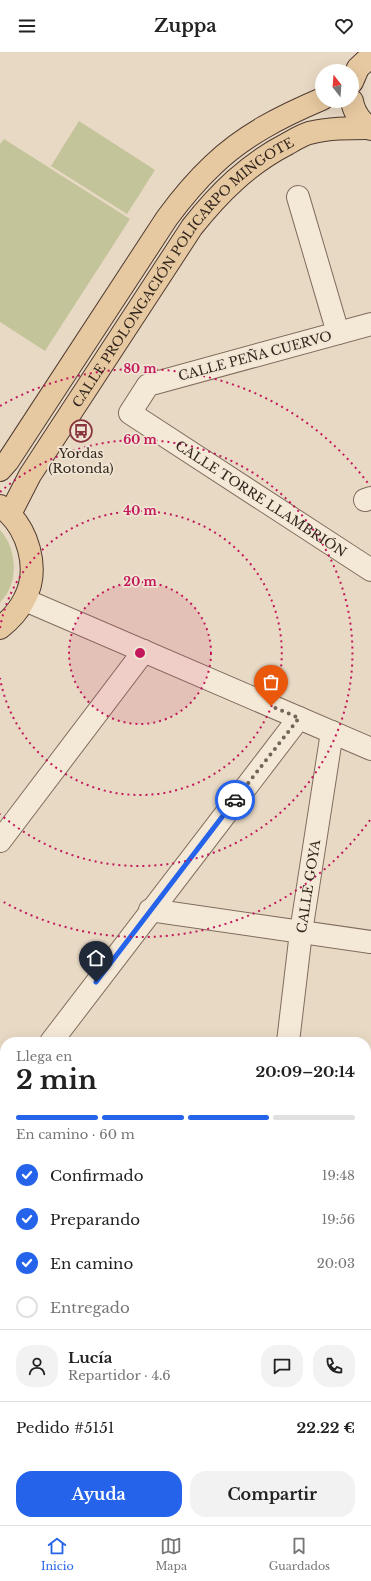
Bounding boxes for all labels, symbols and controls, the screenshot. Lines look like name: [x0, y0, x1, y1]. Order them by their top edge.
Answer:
icon: menu: [16, 15, 38, 37]
text: Zuppa: [154, 15, 217, 37]
icon: heart: [333, 15, 355, 37]
north arrow: [315, 64, 359, 108]
map controls: [315, 64, 359, 108]
street label: CALLE PROLONGACIÓN POLICARPO MINGOTE: [68, 133, 297, 410]
street label: CALLE PEÑA CUERVO: [176, 327, 334, 385]
text: 80 m: [123, 361, 157, 376]
bus stop icon: Yordas (Rotonda): [68, 418, 94, 444]
text: 60 m: [123, 432, 158, 447]
street label: CALLE TORRE LLAMBRIÓN: [172, 437, 350, 560]
place label: Yordas (Rotonda): [48, 445, 114, 477]
text: 40 m: [123, 503, 157, 518]
text: 20 m: [123, 574, 157, 589]
centre of rings: [133, 646, 147, 660]
pin: [254, 665, 288, 706]
icon: bag: [260, 671, 282, 693]
courier: [215, 780, 255, 820]
icon: car: [224, 789, 246, 811]
street label: CALLE GOYA: [292, 837, 324, 934]
pin: [79, 941, 113, 982]
icon: home: [85, 947, 107, 969]
text: Llega en: [16, 1048, 72, 1065]
text: 20:09–20:14: [255, 1062, 355, 1081]
text: 2 min: [16, 1064, 97, 1096]
text: En camino · 60 m: [16, 1126, 135, 1143]
icon: check: [16, 1164, 38, 1186]
text: Confirmado: [50, 1166, 143, 1185]
text: 19:48: [322, 1167, 355, 1184]
icon: check: [16, 1208, 38, 1230]
text: Preparando: [50, 1210, 140, 1229]
text: 19:56: [321, 1211, 355, 1228]
icon: check: [16, 1252, 38, 1274]
text: En camino: [50, 1254, 133, 1273]
text: 20:03: [317, 1255, 355, 1272]
text: Entregado: [50, 1298, 130, 1317]
button: person: [16, 1345, 58, 1387]
button: chat: [261, 1345, 303, 1387]
button: phone: [313, 1345, 355, 1387]
text: Lucía: [68, 1348, 112, 1367]
text: Repartidor · 4.6: [68, 1367, 171, 1384]
text: Pedido #5151: [16, 1418, 114, 1437]
text: 22.22 €: [297, 1418, 355, 1437]
button: Ayuda: [16, 1471, 182, 1517]
button: Compartir: [190, 1471, 355, 1517]
tab: Inicio: [41, 1535, 74, 1573]
tab: Mapa: [155, 1535, 187, 1573]
tab: Guardados: [269, 1535, 330, 1573]

